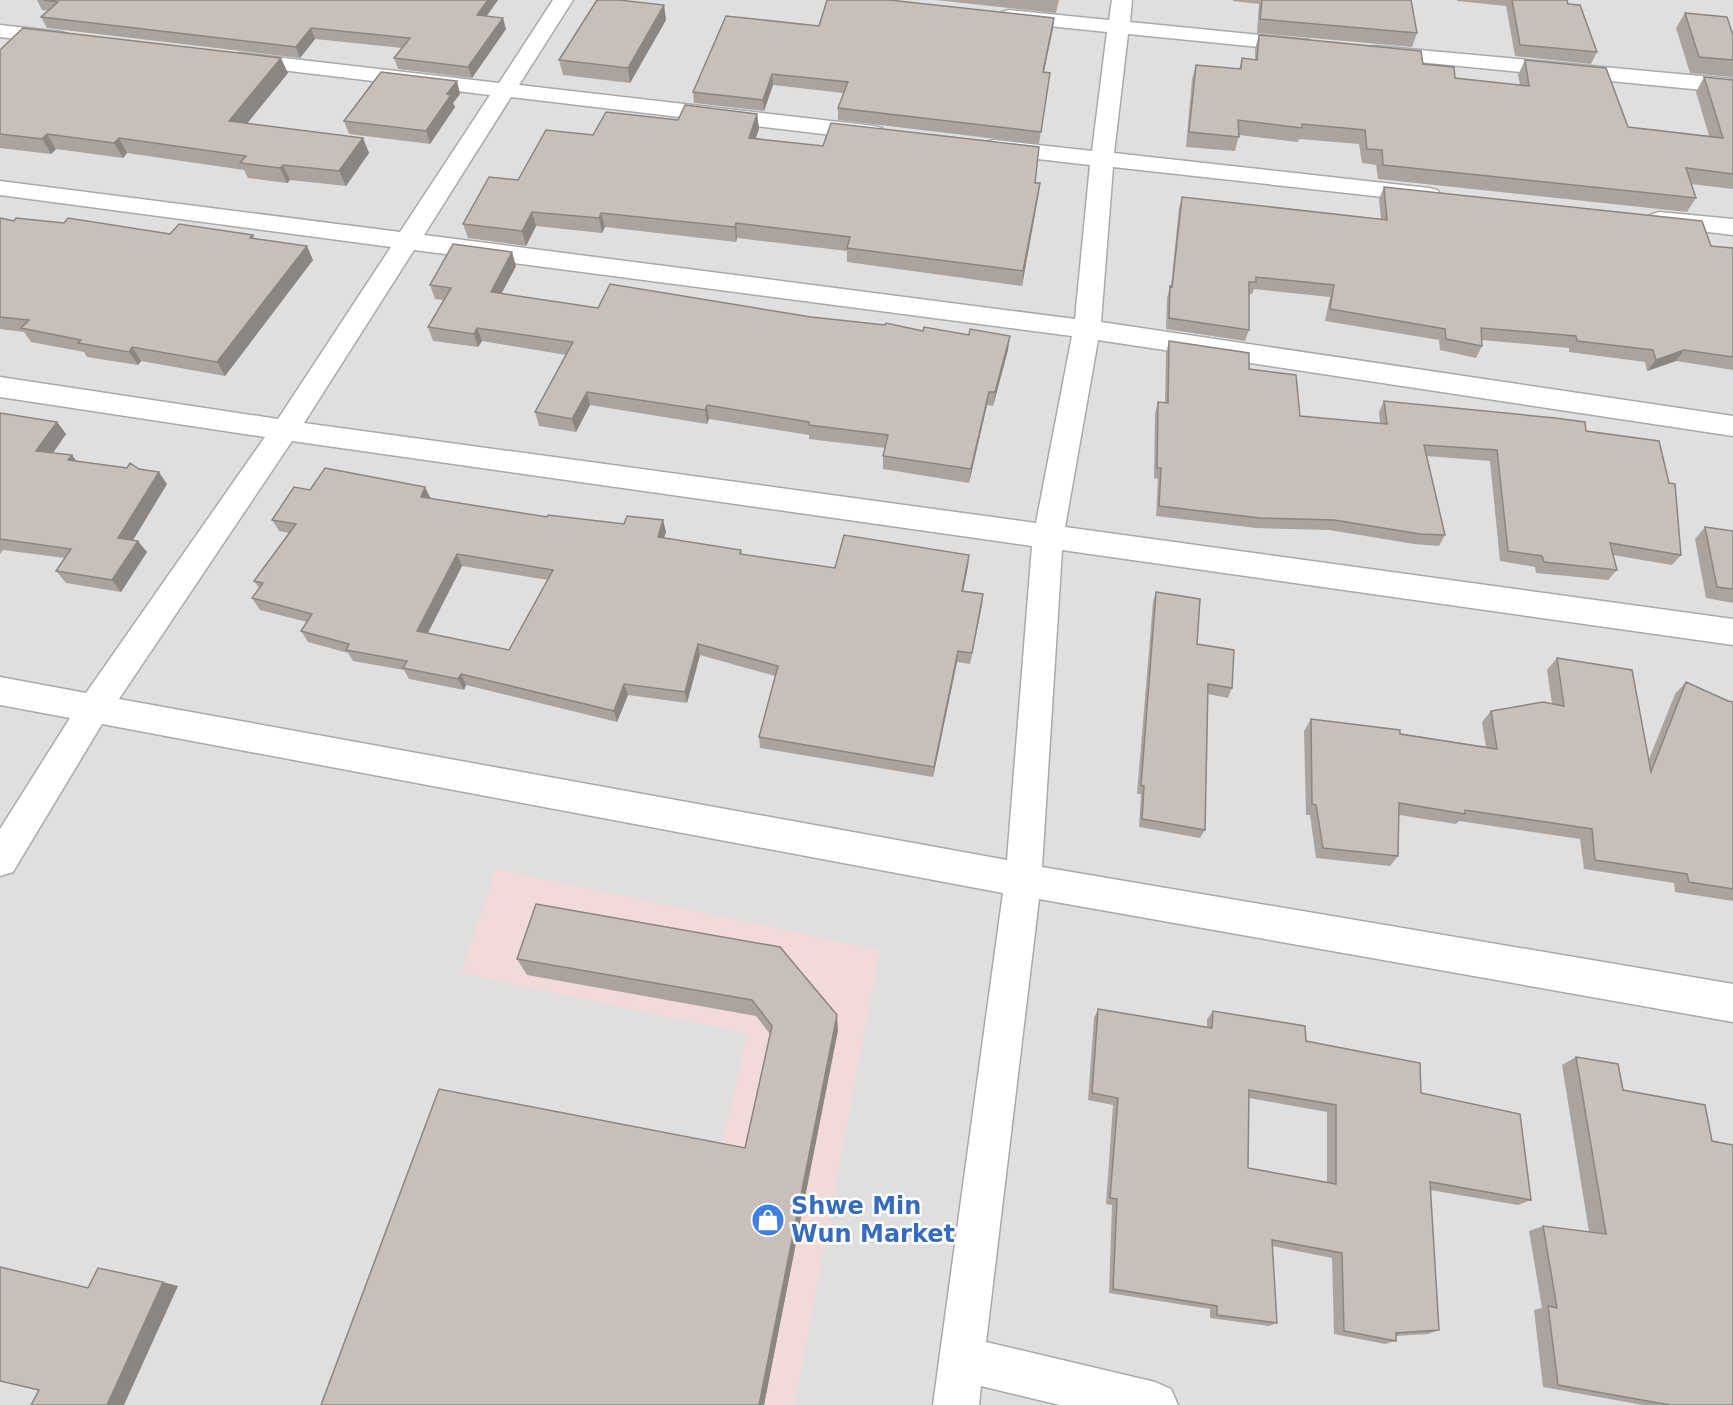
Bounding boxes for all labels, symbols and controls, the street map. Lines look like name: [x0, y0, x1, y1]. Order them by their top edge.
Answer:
place label: Shwe Min Wun Market: [791, 1192, 955, 1248]
shop icon: Shwe Min Wun Market: [750, 1202, 786, 1238]

